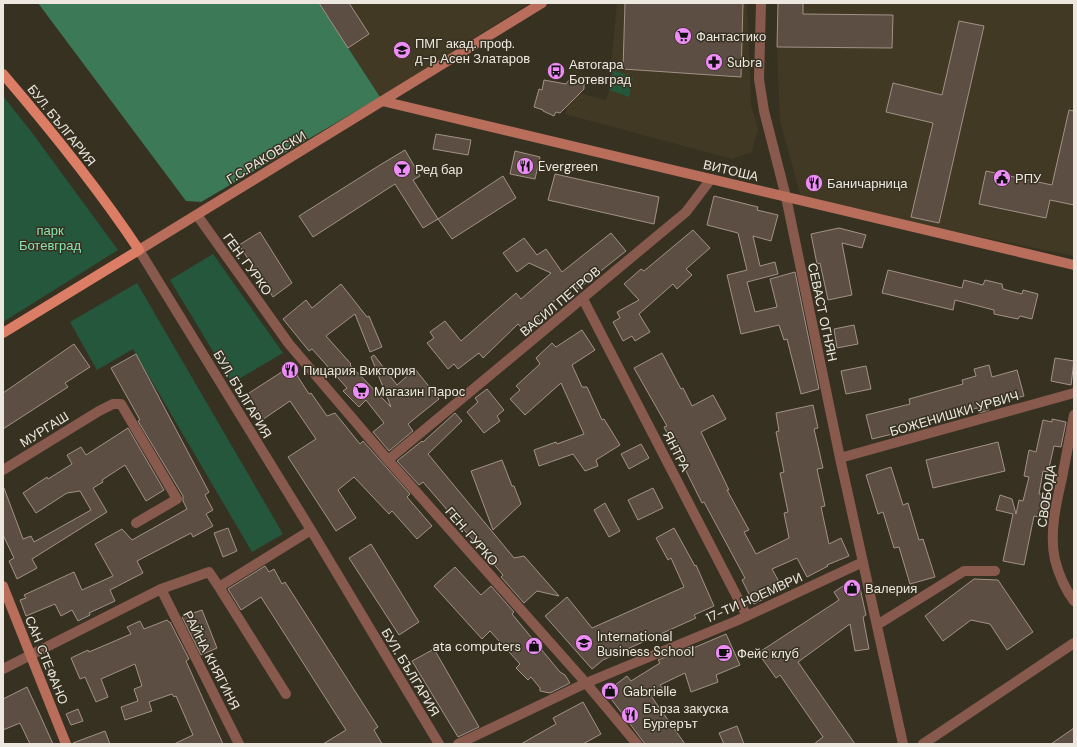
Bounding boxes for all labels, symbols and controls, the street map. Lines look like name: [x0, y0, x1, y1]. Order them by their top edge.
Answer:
supermarket icon: Фантастико: [673, 26, 693, 46]
place label: Фантастико: [696, 28, 766, 45]
place label: ПМГ акад. проф. д-р Асен Златаров: [415, 35, 530, 67]
school or university icon: ПМГ акад. проф. д-р Асен Златаров: [392, 40, 412, 60]
pharmacy icon: Subra: [704, 52, 724, 72]
place label: Subra: [727, 54, 762, 71]
place label: Автогара Ботевград: [569, 56, 632, 88]
bus stop icon: Автогара Ботевград: [546, 61, 566, 81]
street label: БУЛ. БЪЛГАРИЯ: [24, 81, 100, 169]
street label: Г.С.РАКОВСКИ: [223, 127, 309, 188]
restaurant icon: Evergreen: [515, 156, 535, 176]
street label: ВИТОША: [702, 156, 760, 185]
place label: Evergreen: [538, 158, 598, 175]
bar icon: Ред бар: [392, 159, 412, 179]
place label: Ред бар: [415, 161, 463, 178]
public building icon: РПУ: [992, 168, 1012, 188]
place label: РПУ: [1015, 170, 1042, 187]
restaurant icon: Баничарница: [804, 173, 824, 193]
place label: Баничарница: [827, 175, 908, 192]
park label: парк Ботевград: [19, 222, 82, 254]
street label: ГЕН. ГУРКО: [219, 230, 276, 299]
street label: СЕВАСТ ОГНЯН: [804, 261, 841, 363]
street label: ВАСИЛ ПЕТРОВ: [516, 263, 604, 340]
street label: БУЛ. БЪЛГАРИЯ: [210, 347, 276, 441]
restaurant icon: Пицария Виктория: [280, 360, 300, 380]
place label: Пицария Виктория: [303, 362, 416, 379]
supermarket icon: Магазин Парос: [351, 381, 371, 401]
place label: Магазин Парос: [374, 383, 466, 400]
street label: БОЖЕНИШКИ УРВИЧ: [888, 387, 1021, 440]
street label: МУРГАШ: [17, 408, 72, 451]
street label: ЯНТРА: [659, 428, 694, 475]
street label: СВОБОДА: [1033, 463, 1060, 529]
street label: ГЕН. ГУРКО: [441, 503, 502, 569]
street label: 17-ТИ НОЕМВРИ: [703, 569, 805, 626]
shop icon: Валерия: [842, 578, 862, 598]
place label: Валерия: [865, 580, 917, 597]
street label: РАЙНА КНЯГИНЯ: [179, 608, 244, 713]
street label: САН СТЕФАНО: [21, 613, 72, 707]
street label: БУЛ. БЪЛГАРИЯ: [378, 625, 444, 719]
place label: International Business School: [597, 628, 694, 660]
school or university icon: International Business School: [574, 633, 594, 653]
shop icon: ata computers: [524, 636, 544, 656]
place label: ata computers: [433, 638, 521, 655]
cafe icon: Фейс клуб: [714, 643, 734, 663]
place label: Фейс клуб: [737, 645, 799, 662]
shop icon: Gabrielle: [600, 681, 620, 701]
place label: Gabrielle: [623, 683, 677, 700]
place label: Бърза закуска Бургерът: [643, 700, 729, 732]
restaurant icon: Бърза закуска Бургерът: [620, 705, 640, 725]

